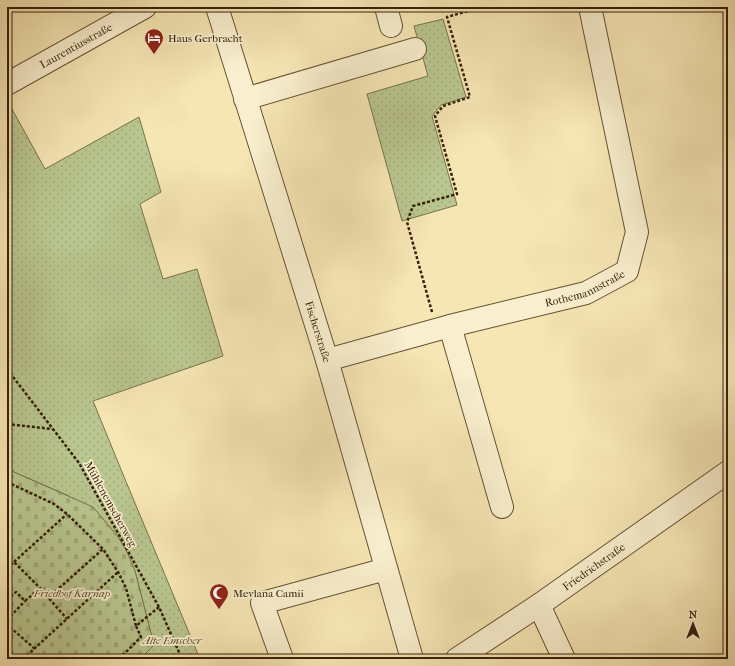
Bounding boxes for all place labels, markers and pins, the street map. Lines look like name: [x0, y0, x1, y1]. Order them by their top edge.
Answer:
hotel icon: Haus Gerbracht: [143, 27, 165, 55]
place label: Haus Gerbracht: [168, 32, 243, 45]
mosque icon: Mevlana Camii: [208, 582, 230, 610]
place label: Mevlana Camii: [233, 587, 305, 600]

